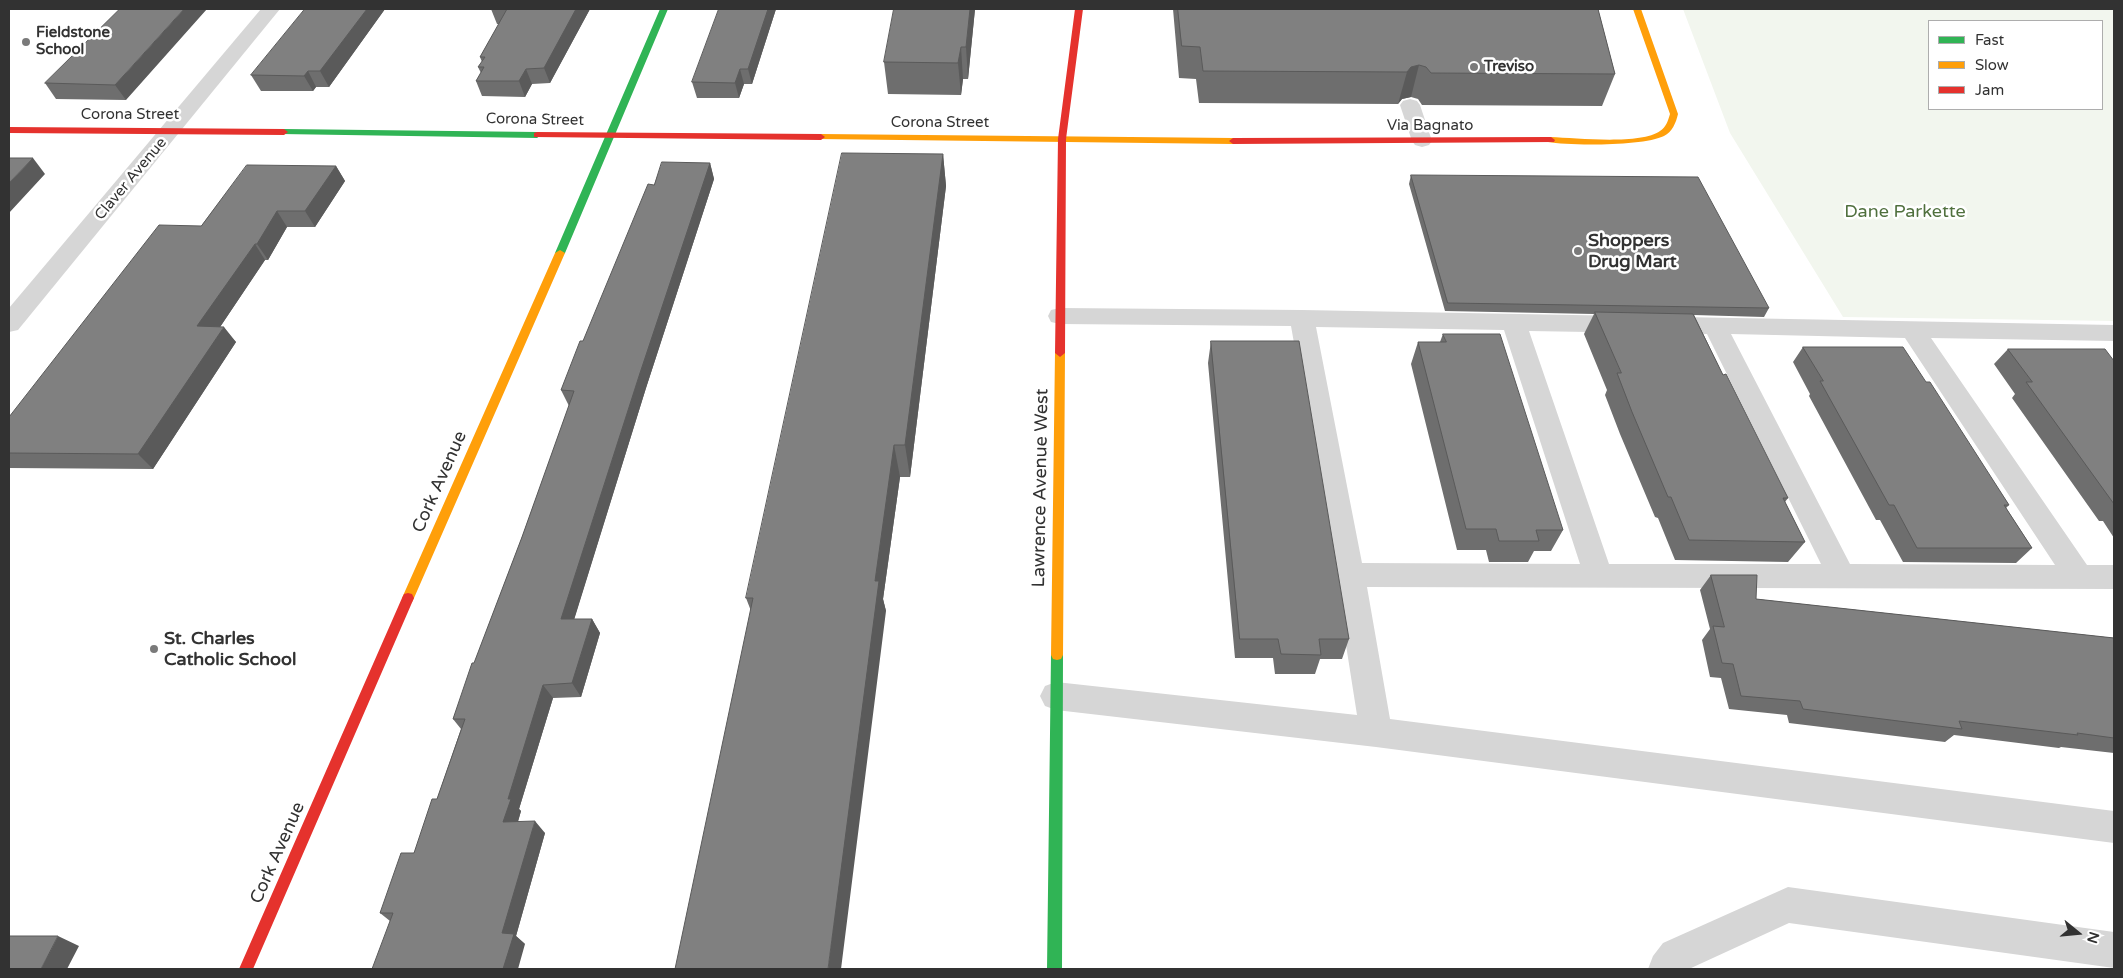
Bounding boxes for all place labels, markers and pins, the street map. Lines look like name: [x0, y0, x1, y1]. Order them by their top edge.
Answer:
place label: Fieldstone School: [36, 24, 110, 59]
marker: Fieldstone School: [20, 36, 32, 48]
place label: Treviso: [1484, 58, 1534, 76]
marker: Treviso: [1468, 61, 1480, 73]
place label: Shoppers Drug Mart: [1588, 230, 1677, 272]
marker: Shoppers Drug Mart: [1572, 245, 1584, 257]
place label: St. Charles Catholic School: [164, 628, 296, 670]
marker: St. Charles Catholic School: [148, 643, 160, 655]

